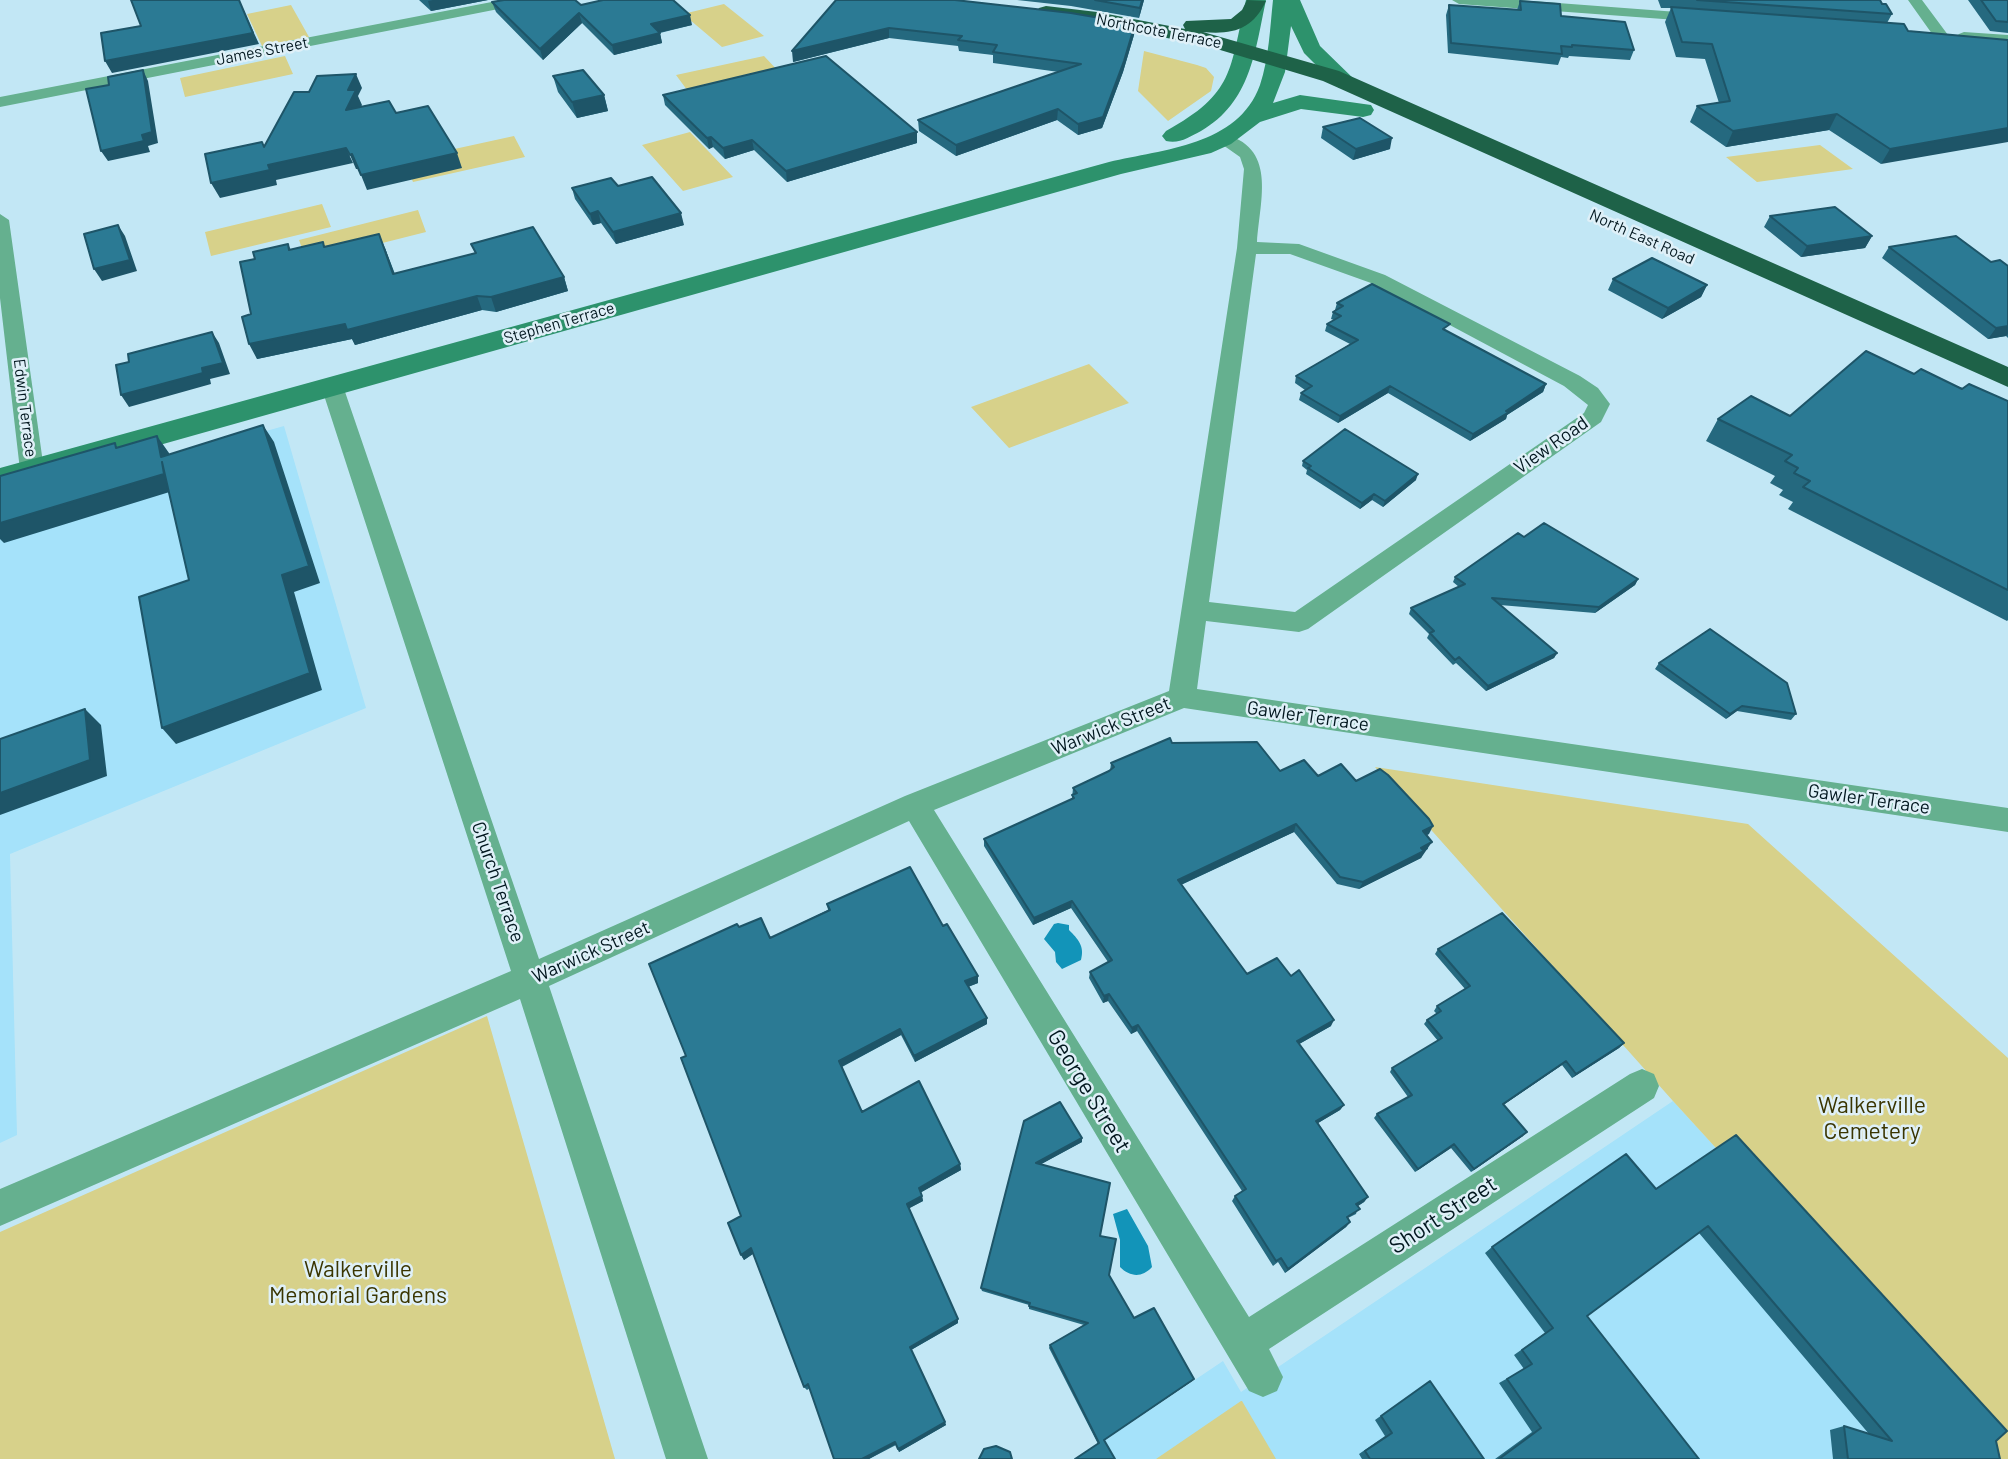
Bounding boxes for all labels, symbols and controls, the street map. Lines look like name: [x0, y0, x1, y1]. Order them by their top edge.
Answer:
street label: Northcote Terrace: [1095, 9, 1223, 53]
street label: James Street: [214, 33, 310, 69]
street label: North East Road: [1586, 205, 1698, 269]
street label: Stephen Terrace: [501, 298, 617, 348]
street label: Edwin Terrace: [9, 358, 41, 458]
street label: View Road: [1509, 411, 1593, 479]
street label: Warwick Street: [1048, 692, 1174, 760]
street label: Gawler Terrace: [1245, 696, 1371, 736]
street label: Gawler Terrace: [1806, 779, 1932, 819]
street label: Church Terrace: [467, 819, 529, 945]
street label: Warwick Street: [529, 916, 653, 988]
street label: George Street: [1041, 1024, 1137, 1158]
park label: Walkerville Cemetery: [1818, 1091, 1926, 1145]
street label: Short Street: [1384, 1170, 1502, 1260]
park label: Walkerville Memorial Gardens: [269, 1255, 447, 1309]

